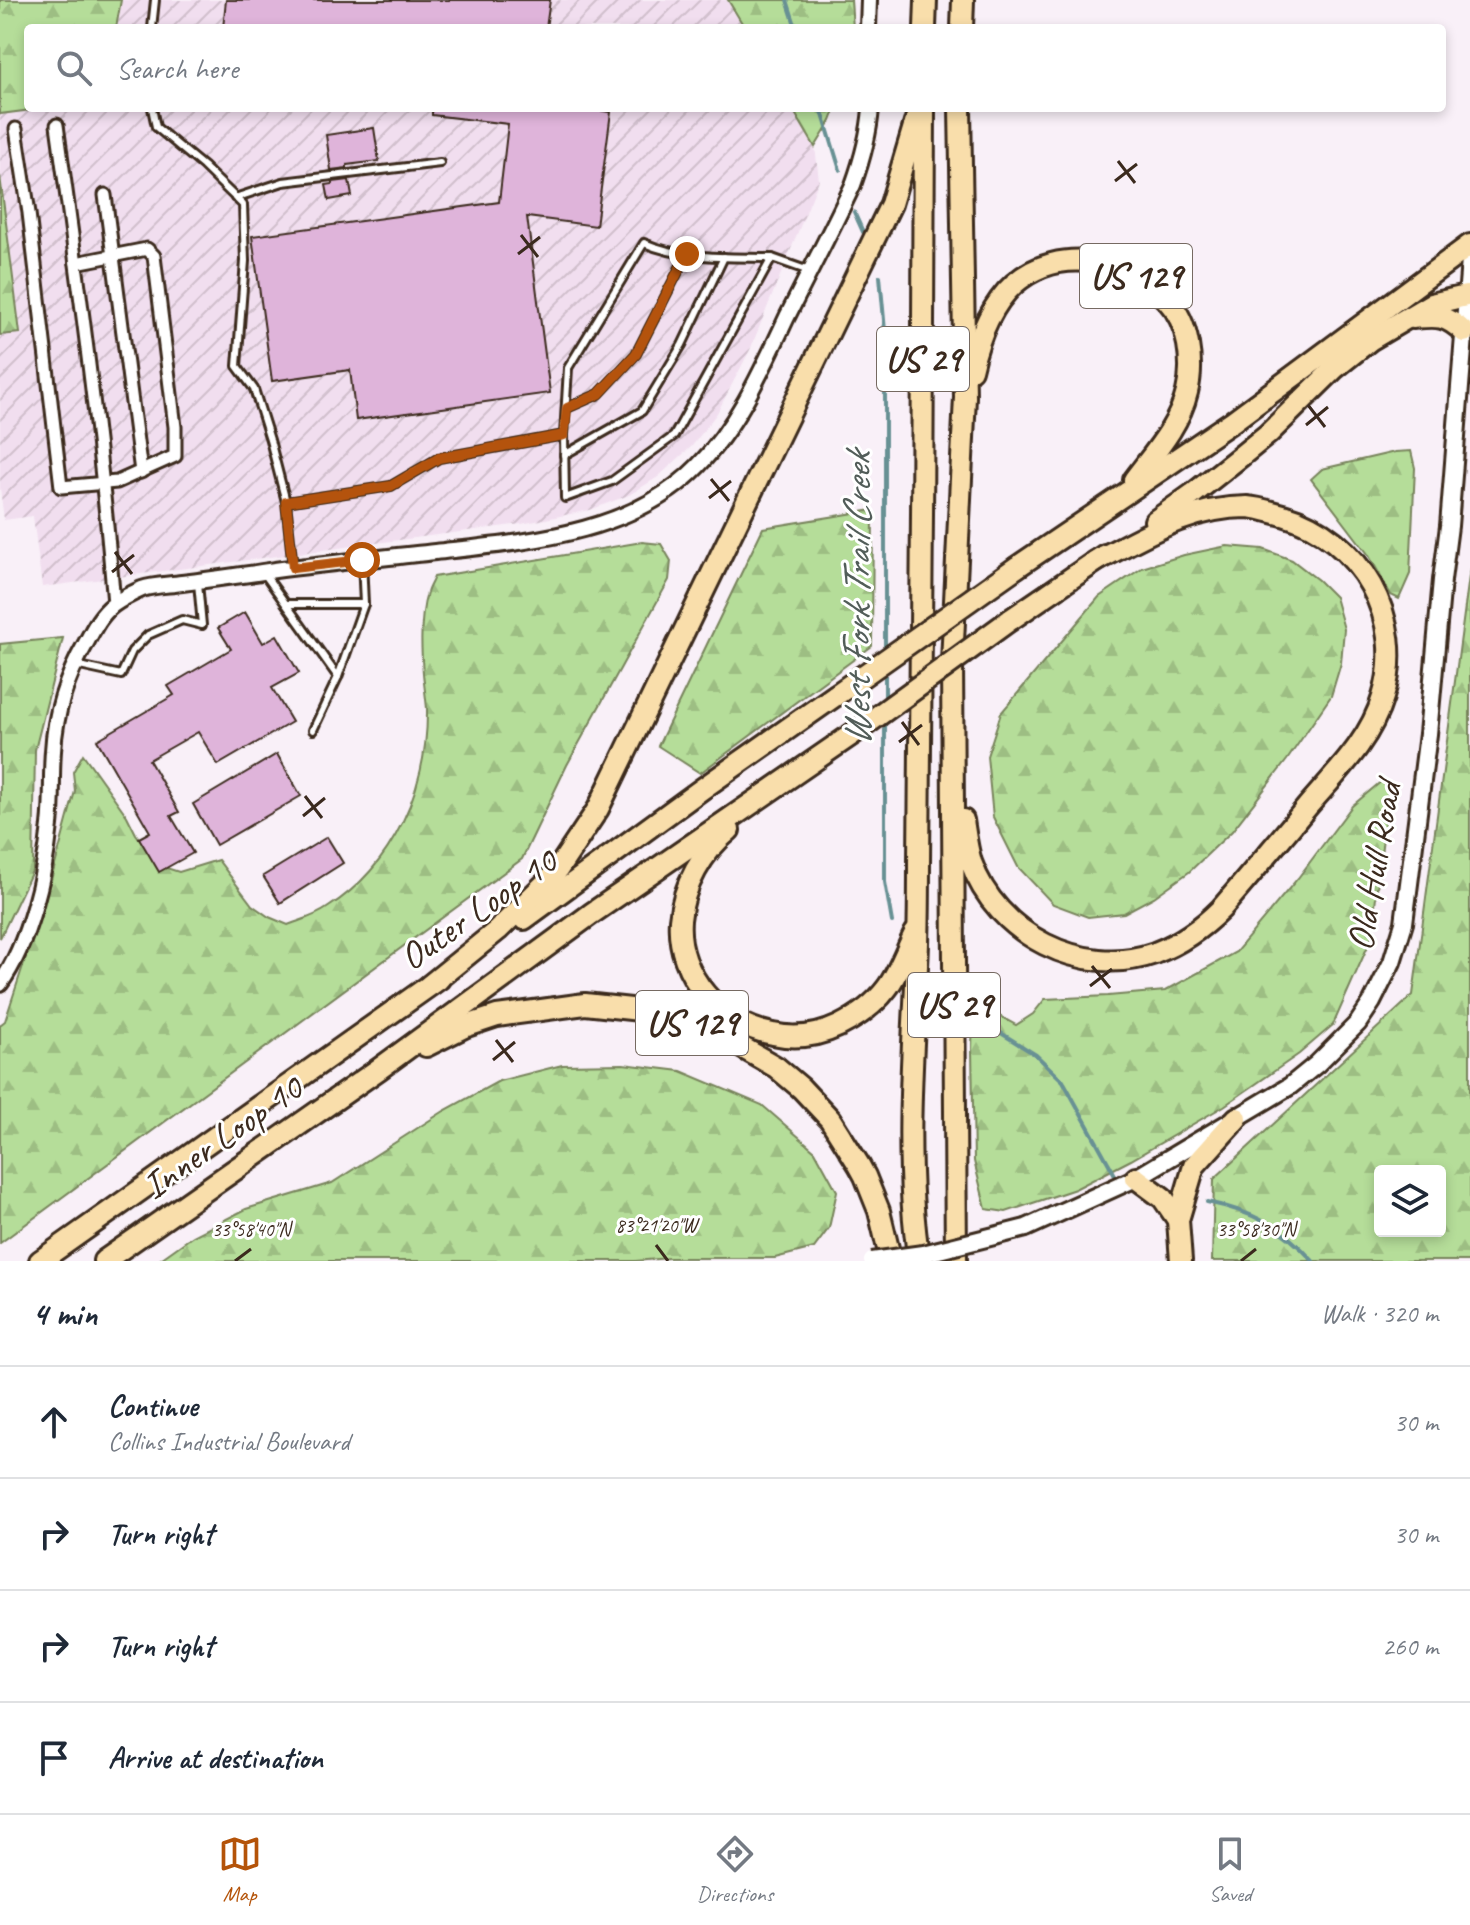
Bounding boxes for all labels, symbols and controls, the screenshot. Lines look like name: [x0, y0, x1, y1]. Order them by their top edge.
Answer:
search box: [24, 24, 1446, 112]
icon: search: [52, 46, 96, 90]
text: Search here: [116, 49, 238, 87]
route end: [669, 236, 705, 272]
road number: US 129: [1080, 244, 1192, 308]
road number: US 29: [877, 327, 969, 391]
water label: West Fork Trail Creek: [832, 446, 882, 746]
route start: [344, 542, 380, 578]
street label: Old Hull Road: [1336, 772, 1413, 954]
street label: Outer Loop 10: [390, 836, 568, 980]
road number: US 29: [908, 973, 1000, 1037]
road number: US 129: [636, 991, 748, 1055]
street label: Inner Loop 10: [133, 1063, 314, 1209]
map controls: [1374, 1165, 1446, 1237]
button: layers: [1374, 1165, 1446, 1237]
text: 83°21'20"W: [615, 1213, 700, 1238]
text: 33°58'40"N: [212, 1217, 293, 1242]
text: 33°58'30"N: [1217, 1217, 1298, 1242]
text: 4 min: [32, 1292, 97, 1335]
text: Walk · 320 m: [1321, 1297, 1438, 1330]
text: Continue: [108, 1387, 198, 1425]
icon: ahead: [32, 1400, 76, 1444]
text: 30 m: [1394, 1406, 1438, 1439]
text: Collins Industrial Boulevard: [108, 1425, 350, 1458]
icon: right: [32, 1512, 76, 1556]
text: Turn right: [108, 1515, 213, 1553]
text: 30 m: [1394, 1518, 1438, 1551]
icon: right: [32, 1624, 76, 1668]
text: Turn right: [108, 1627, 213, 1665]
text: 260 m: [1382, 1630, 1438, 1663]
icon: arrive: [32, 1736, 76, 1780]
text: Arrive at destination: [108, 1739, 323, 1777]
tab: Map: [218, 1832, 262, 1908]
tab: Directions: [697, 1832, 773, 1908]
tab: Saved: [1208, 1832, 1252, 1908]

